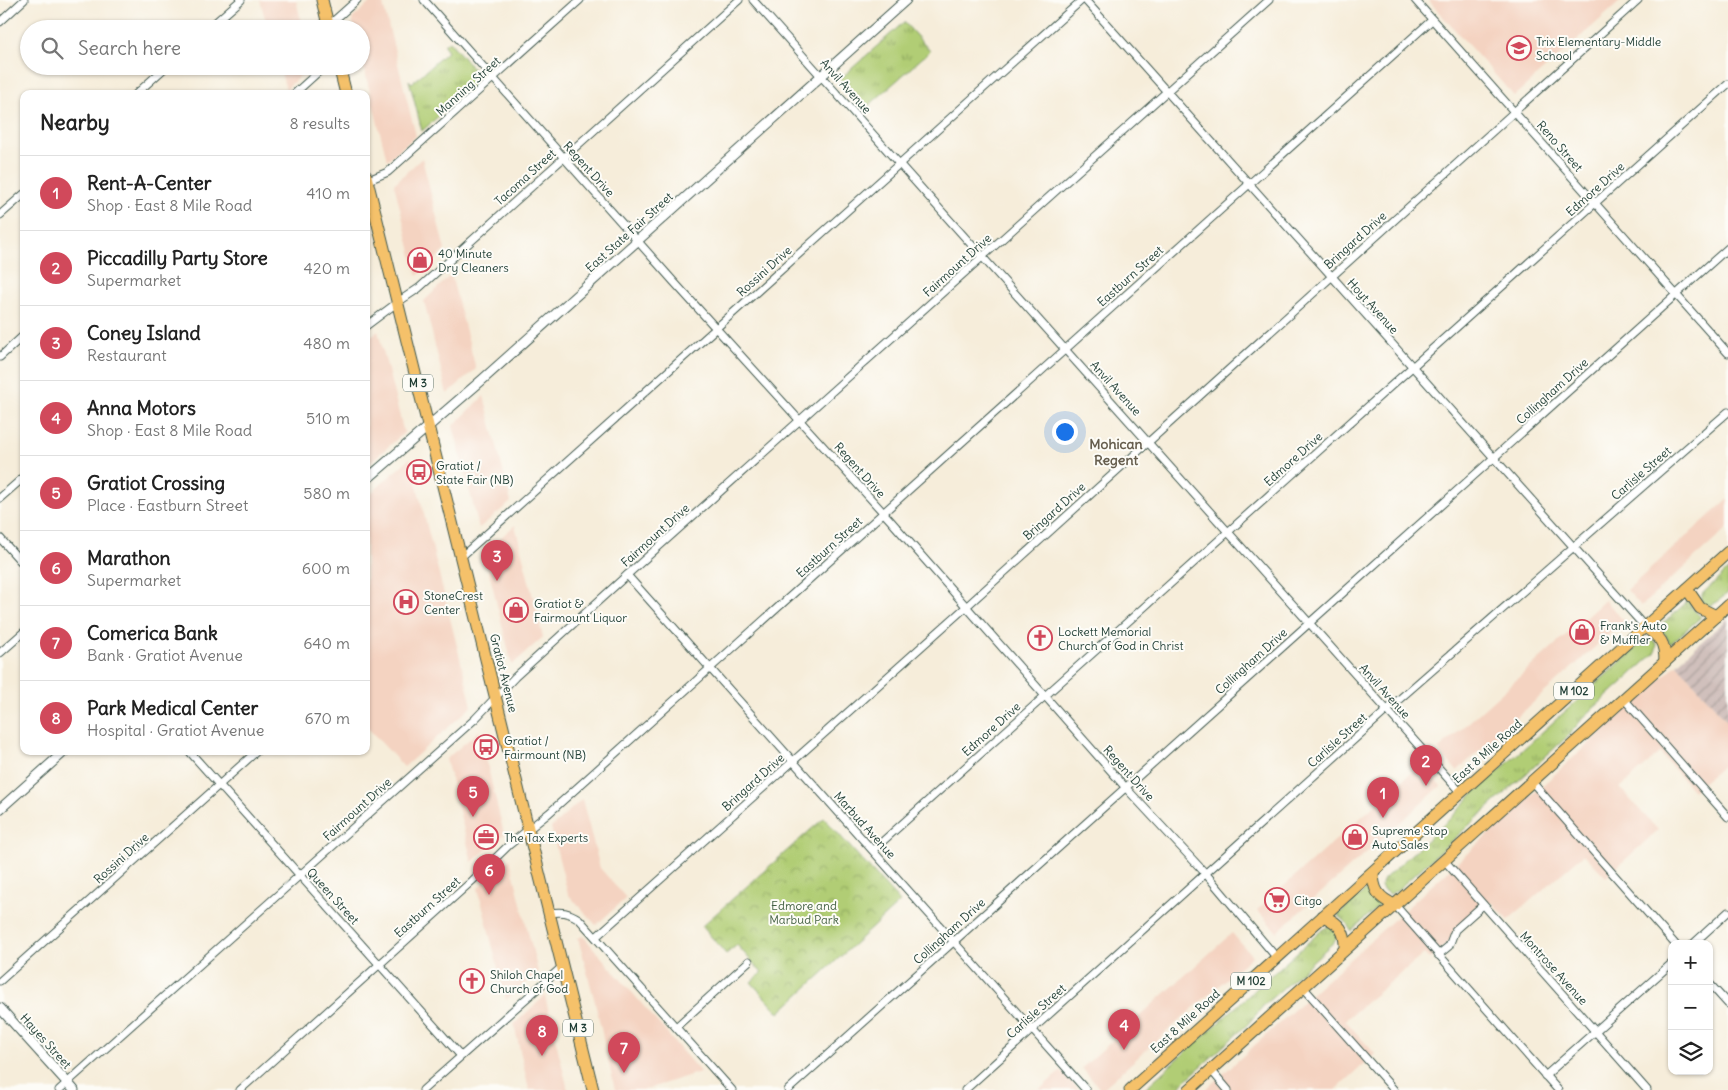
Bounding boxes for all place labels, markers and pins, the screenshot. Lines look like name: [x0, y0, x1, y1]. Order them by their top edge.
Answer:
place label: Trix Elementary-Middle School: [1536, 34, 1661, 63]
school or university icon: Trix Elementary-Middle School: [1506, 35, 1532, 61]
place label: 40 Minute Dry Cleaners: [438, 246, 509, 275]
shop icon: 40 Minute Dry Cleaners: [407, 247, 433, 273]
place label: Gratiot / State Fair (NB): [436, 458, 514, 487]
bus stop icon: Gratiot / State Fair (NB): [406, 459, 432, 485]
pin: 3: [481, 540, 513, 581]
place label: StoneCrest Center: [424, 588, 483, 617]
hospital icon: StoneCrest Center: [393, 589, 419, 615]
place label: Gratiot & Fairmount Liquor: [534, 596, 627, 625]
shop icon: Gratiot & Fairmount Liquor: [503, 597, 529, 623]
place label: Frank's Auto & Muffler: [1600, 618, 1667, 647]
shop icon: Frank's Auto & Muffler: [1569, 619, 1595, 645]
place label: Lockett Memorial Church of God in Christ: [1058, 624, 1184, 653]
church icon: Lockett Memorial Church of God in Christ: [1027, 625, 1053, 651]
place label: Gratiot / Fairmount (NB): [504, 733, 586, 762]
bus stop icon: Gratiot / Fairmount (NB): [473, 734, 499, 760]
pin: 2: [1410, 745, 1442, 786]
pin: 5: [457, 776, 489, 817]
pin: 1: [1367, 777, 1399, 818]
place label: Supreme Stop Auto Sales: [1372, 823, 1448, 852]
office icon: The Tax Experts: [473, 824, 499, 850]
shop icon: Supreme Stop Auto Sales: [1342, 824, 1368, 850]
place label: The Tax Experts: [504, 830, 588, 845]
pin: 6: [473, 854, 505, 895]
supermarket icon: Citgo: [1264, 887, 1290, 913]
place label: Citgo: [1294, 893, 1322, 908]
place label: Shiloh Chapel Church of God: [490, 967, 568, 996]
church icon: Shiloh Chapel Church of God: [459, 968, 485, 994]
pin: 4: [1108, 1009, 1140, 1050]
pin: 8: [526, 1015, 558, 1056]
pin: 7: [608, 1032, 640, 1073]

